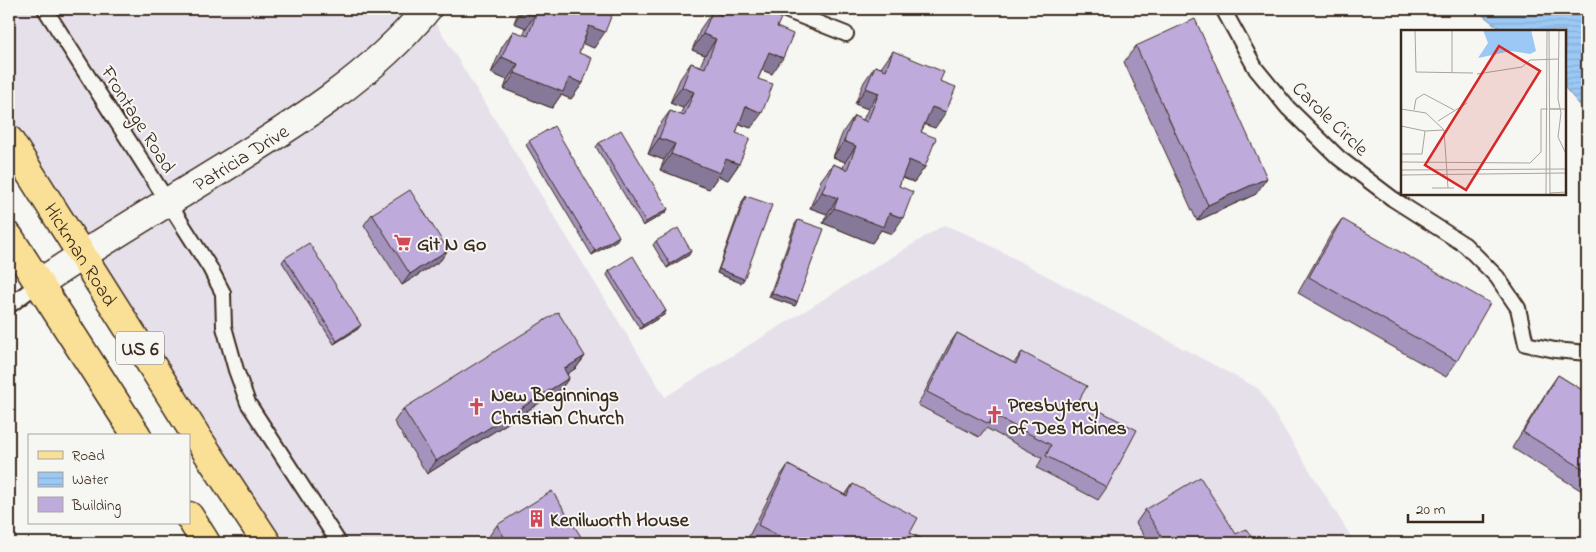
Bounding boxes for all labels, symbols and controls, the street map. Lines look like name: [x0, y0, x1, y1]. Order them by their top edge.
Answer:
inset map: [1401, 30, 1566, 195]
street label: Frontage Road: [91, 60, 181, 180]
street label: Carole Circle: [1284, 76, 1374, 164]
street label: Patricia Drive: [188, 118, 296, 200]
street label: Hickman Road: [35, 198, 123, 313]
place label: Git N Go: [417, 231, 486, 260]
supermarket icon: Git N Go: [393, 233, 413, 253]
road number: US 6: [116, 332, 164, 364]
place label: New Beginnings Christian Church: [491, 382, 624, 434]
place label: Presbytery of Des Moines: [1008, 392, 1127, 444]
church icon: New Beginnings Christian Church: [467, 396, 487, 416]
church icon: Presbytery of Des Moines: [984, 405, 1004, 425]
legend: [28, 434, 190, 524]
text: Road: [72, 445, 105, 467]
text: Water: [72, 469, 108, 491]
scale bar: [1408, 492, 1484, 524]
text: Building: [71, 495, 121, 518]
text: 20 m: [1416, 499, 1446, 521]
place label: Kenilworth House: [550, 507, 690, 536]
building icon: Kenilworth House: [526, 509, 546, 529]

